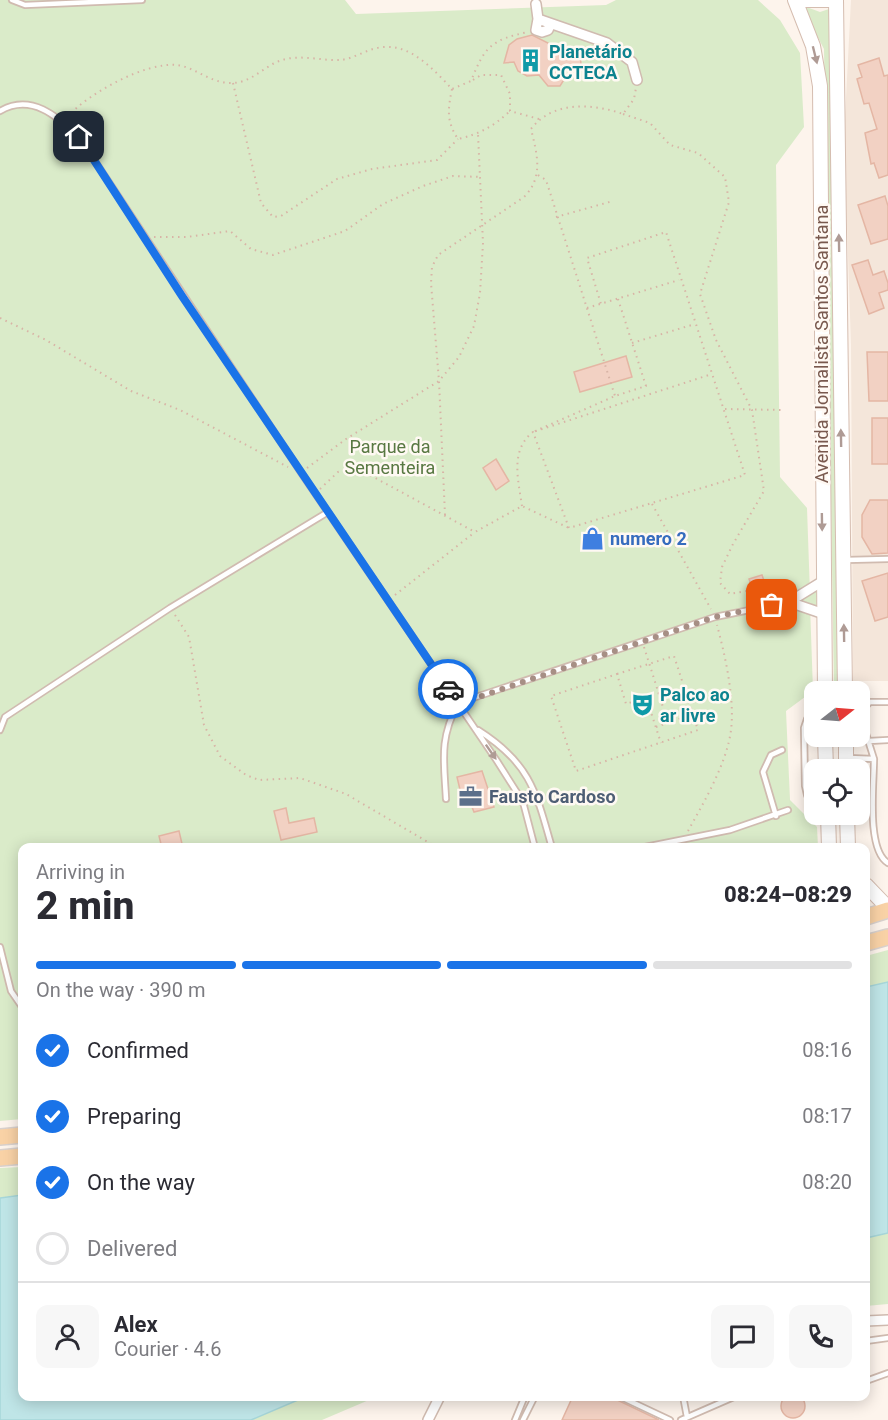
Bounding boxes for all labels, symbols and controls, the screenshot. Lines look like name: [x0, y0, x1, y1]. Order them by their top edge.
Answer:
place label: Planetário CCTECA: [549, 41, 632, 83]
one-way arrow: [811, 46, 821, 64]
building icon: Planetário CCTECA: [518, 48, 544, 74]
pin: [53, 111, 104, 162]
icon: home: [62, 120, 95, 153]
street label: Avenida Jornalista Santos Santana: [811, 205, 832, 483]
one-way arrow: [834, 234, 843, 253]
one-way arrow: [837, 429, 846, 448]
park label: Parque da Sementeira: [345, 436, 435, 478]
one-way arrow: [818, 513, 827, 532]
shop icon: numero 2: [579, 525, 605, 551]
place label: numero 2: [610, 528, 687, 549]
pin: [746, 579, 797, 630]
icon: bag: [755, 588, 788, 621]
one-way arrow: [840, 624, 849, 643]
courier: [418, 659, 478, 719]
icon: car: [432, 673, 465, 706]
north arrow: [804, 681, 870, 747]
map controls: [804, 681, 870, 825]
place label: Palco ao ar livre: [660, 684, 730, 726]
theatre icon: Palco ao ar livre: [629, 691, 655, 717]
one-way arrow: [485, 743, 497, 759]
button: locate: [804, 759, 870, 825]
office icon: Fausto Cardoso: [458, 783, 484, 809]
place label: Fausto Cardoso: [489, 786, 616, 807]
text: Arriving in: [36, 860, 125, 884]
text: 08:24–08:29: [724, 882, 852, 907]
text: 2 min: [36, 883, 134, 929]
text: On the way · 390 m: [36, 978, 205, 1002]
icon: check: [36, 1034, 69, 1067]
text: Confirmed: [87, 1038, 189, 1063]
text: 08:16: [802, 1038, 852, 1062]
icon: check: [36, 1100, 69, 1133]
text: Preparing: [87, 1104, 181, 1129]
text: 08:17: [802, 1104, 852, 1128]
icon: check: [36, 1166, 69, 1199]
text: On the way: [87, 1170, 195, 1195]
text: 08:20: [802, 1170, 852, 1194]
text: Delivered: [87, 1236, 177, 1261]
button: person: [36, 1305, 99, 1368]
button: chat: [711, 1305, 774, 1368]
button: phone: [789, 1305, 852, 1368]
text: Alex: [114, 1312, 158, 1337]
text: Courier · 4.6: [114, 1337, 221, 1361]

